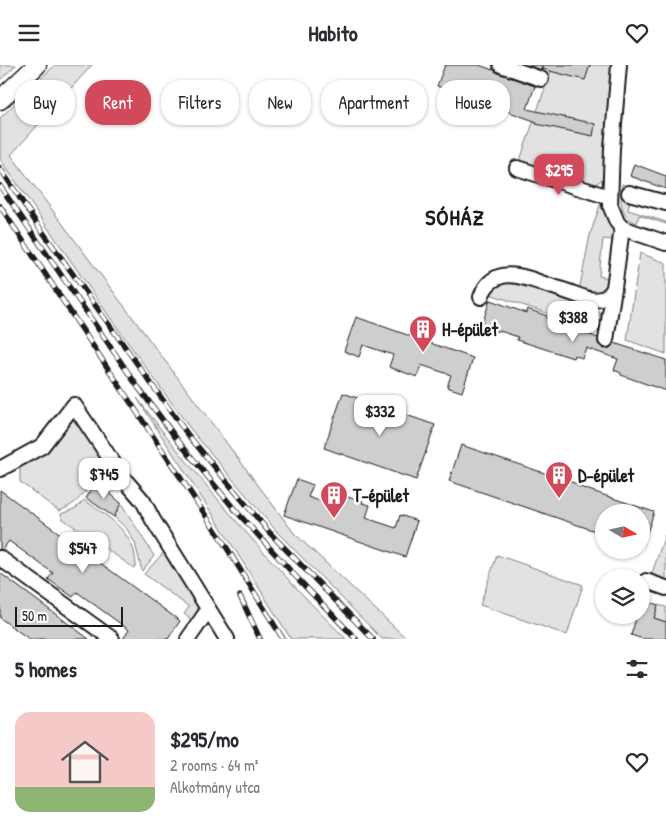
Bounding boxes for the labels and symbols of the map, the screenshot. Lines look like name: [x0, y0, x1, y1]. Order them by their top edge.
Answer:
pin: $295: [529, 153, 589, 196]
district label: SÓHÁZ: [425, 202, 485, 232]
pin: $388: [543, 301, 603, 343]
building icon: H-épület: [408, 314, 438, 353]
place label: H-épület: [442, 317, 499, 343]
pin: $332: [350, 395, 410, 437]
pin: $745: [74, 457, 134, 500]
building icon: D-épület: [544, 460, 574, 499]
place label: D-épület: [578, 463, 635, 489]
building icon: T-épület: [319, 480, 349, 519]
place label: T-épület: [352, 483, 410, 509]
north arrow: [595, 504, 650, 559]
pin: $547: [53, 531, 113, 574]
scale bar: [15, 604, 122, 627]

